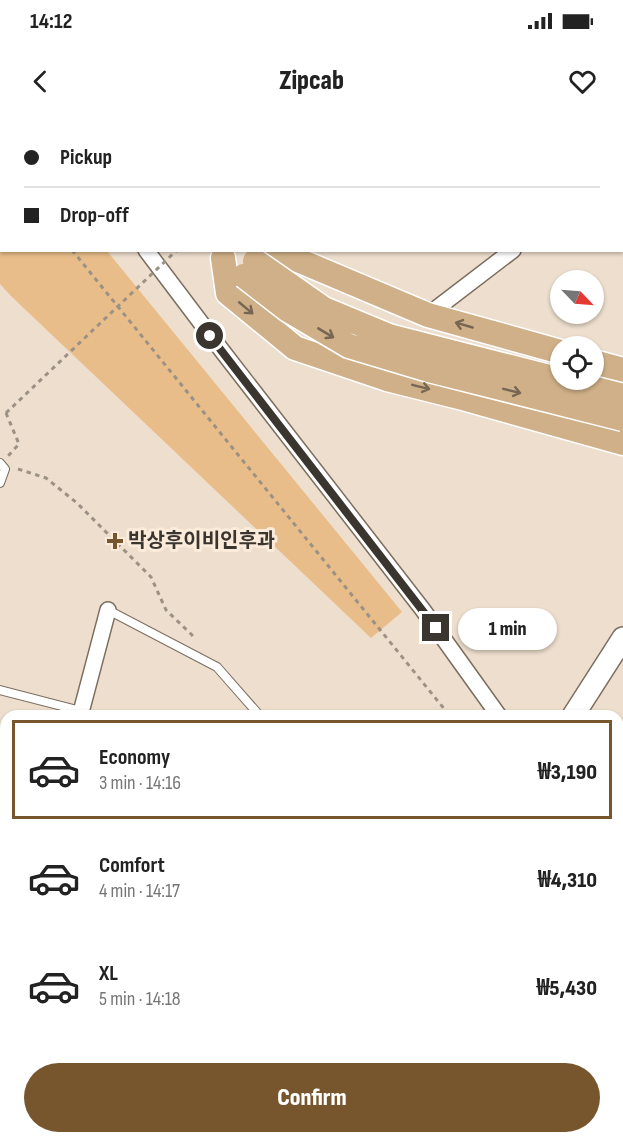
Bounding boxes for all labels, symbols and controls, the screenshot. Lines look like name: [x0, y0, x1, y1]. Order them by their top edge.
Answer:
text: 14:12: [30, 8, 72, 35]
icon: back: [24, 65, 57, 98]
text: Zipcab: [279, 65, 344, 97]
icon: heart: [566, 65, 599, 98]
text: Pickup: [60, 144, 112, 171]
text: Drop-off: [60, 202, 129, 229]
north arrow: [550, 270, 604, 324]
map controls: [550, 270, 604, 390]
one-way arrow: [238, 301, 253, 315]
one-way arrow: [455, 319, 474, 330]
route start: [196, 322, 223, 349]
one-way arrow: [317, 327, 334, 339]
button: locate: [550, 336, 604, 390]
one-way arrow: [411, 382, 430, 394]
one-way arrow: [502, 386, 521, 397]
place label: 박상후이비인후과: [128, 529, 275, 553]
marker: 박상후이비인후과: [106, 532, 124, 550]
callout: 1 min: [457, 607, 556, 649]
route end: [422, 614, 449, 641]
text: 1 min: [488, 617, 527, 641]
icon: car: [27, 743, 81, 797]
text: Economy: [99, 744, 170, 771]
text: ₩3,190: [538, 759, 597, 786]
text: 3 min · 14:16: [99, 771, 181, 795]
icon: car: [27, 851, 81, 905]
text: Comfort: [99, 852, 165, 879]
text: ₩4,310: [538, 867, 597, 894]
text: 4 min · 14:17: [99, 879, 180, 903]
icon: car: [27, 959, 81, 1013]
text: XL: [99, 960, 118, 987]
text: ₩5,430: [536, 975, 597, 1002]
text: 5 min · 14:18: [99, 987, 181, 1011]
button: Confirm: [24, 1063, 600, 1132]

